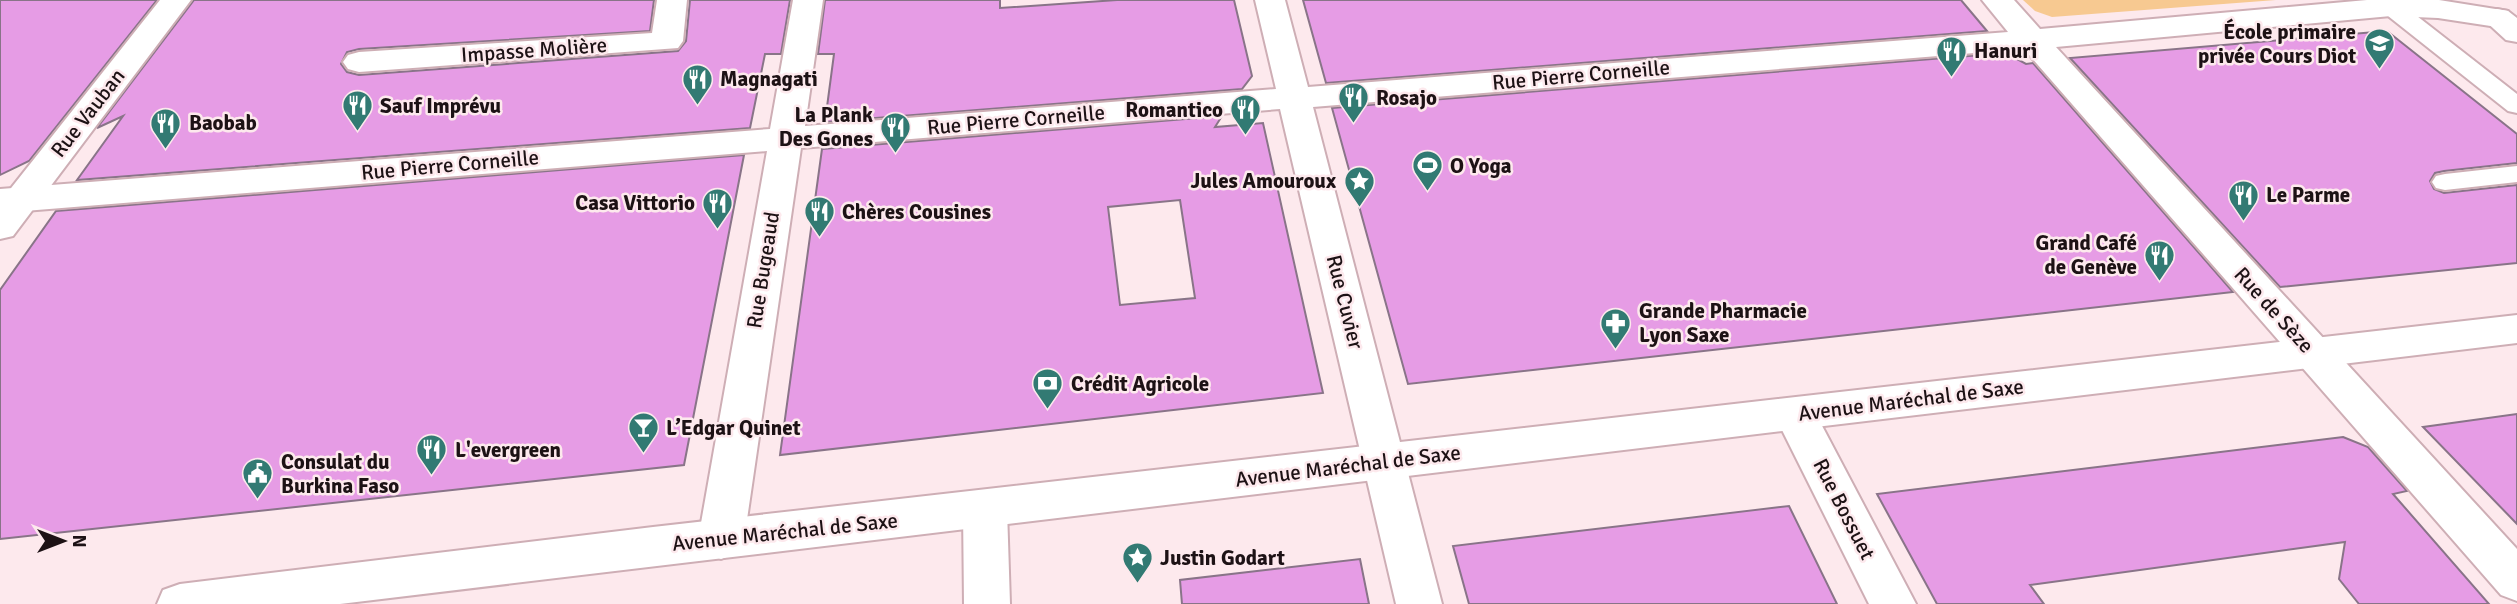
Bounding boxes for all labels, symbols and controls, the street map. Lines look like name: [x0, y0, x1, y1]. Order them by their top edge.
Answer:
place label: École primaire privée Cours Diot: [2198, 18, 2356, 69]
school or university icon: École primaire privée Cours Diot: [2362, 27, 2396, 71]
street label: Impasse Molière: [460, 32, 608, 68]
restaurant icon: Hanuri: [1934, 34, 1968, 78]
place label: Hanuri: [1974, 38, 2037, 64]
street label: Rue Pierre Corneille: [1491, 54, 1671, 96]
restaurant icon: Magnagati: [680, 62, 714, 106]
street label: Rue Vauban: [45, 64, 131, 162]
place label: Magnagati: [720, 66, 818, 92]
restaurant icon: Rosajo: [1336, 81, 1370, 125]
place label: Rosajo: [1376, 85, 1437, 111]
restaurant icon: Sauf Imprévu: [340, 89, 374, 133]
place label: Sauf Imprévu: [380, 93, 501, 119]
restaurant icon: Romantico: [1229, 93, 1263, 137]
place label: Romantico: [1125, 97, 1223, 123]
street label: Rue Pierre Corneille: [926, 99, 1106, 141]
place label: La Plank Des Gones: [779, 102, 873, 152]
restaurant icon: Baobab: [149, 106, 183, 150]
place label: Baobab: [189, 110, 257, 136]
restaurant icon: La Plank Des Gones: [879, 110, 913, 154]
street label: Rue Pierre Corneille: [360, 144, 540, 186]
sports icon: O Yoga: [1410, 149, 1444, 193]
place label: O Yoga: [1450, 153, 1512, 179]
place icon: Jules Amouroux: [1342, 164, 1376, 208]
place label: Jules Amouroux: [1190, 168, 1337, 194]
restaurant icon: Le Parme: [2226, 178, 2260, 222]
place label: Le Parme: [2266, 182, 2350, 208]
restaurant icon: Casa Vittorio: [701, 186, 735, 230]
place label: Casa Vittorio: [575, 190, 695, 216]
restaurant icon: Chères Cousines: [802, 195, 836, 239]
place label: Chères Cousines: [842, 199, 991, 225]
street label: Rue Bugeaud: [741, 210, 785, 330]
place label: Grand Café de Genève: [2035, 230, 2137, 280]
restaurant icon: Grand Café de Genève: [2143, 238, 2177, 282]
street label: Rue Cuvier: [1321, 252, 1369, 352]
street label: Rue de Sèze: [2229, 262, 2319, 358]
place label: Grande Pharmacie Lyon Saxe: [1639, 298, 1807, 348]
pharmacy icon: Grande Pharmacie Lyon Saxe: [1599, 306, 1633, 350]
bank icon: Crédit Agricole: [1031, 367, 1065, 411]
place label: Crédit Agricole: [1071, 371, 1209, 397]
street label: Avenue Maréchal de Saxe: [1797, 373, 2025, 427]
bar icon: L’Edgar Quinet: [626, 411, 660, 455]
place label: L’Edgar Quinet: [666, 415, 801, 441]
restaurant icon: L'evergreen: [415, 433, 449, 477]
place label: L'evergreen: [455, 437, 561, 463]
street label: Avenue Maréchal de Saxe: [1234, 439, 1462, 493]
place label: Consulat du Burkina Faso: [281, 449, 399, 499]
street label: Rue Bossuet: [1807, 454, 1881, 564]
public building icon: Consulat du Burkina Faso: [241, 457, 275, 501]
north arrow: [28, 506, 98, 576]
street label: Avenue Maréchal de Saxe: [671, 507, 899, 557]
text: N: [67, 534, 91, 548]
place icon: Justin Godart: [1120, 541, 1154, 585]
place label: Justin Godart: [1160, 545, 1285, 571]

